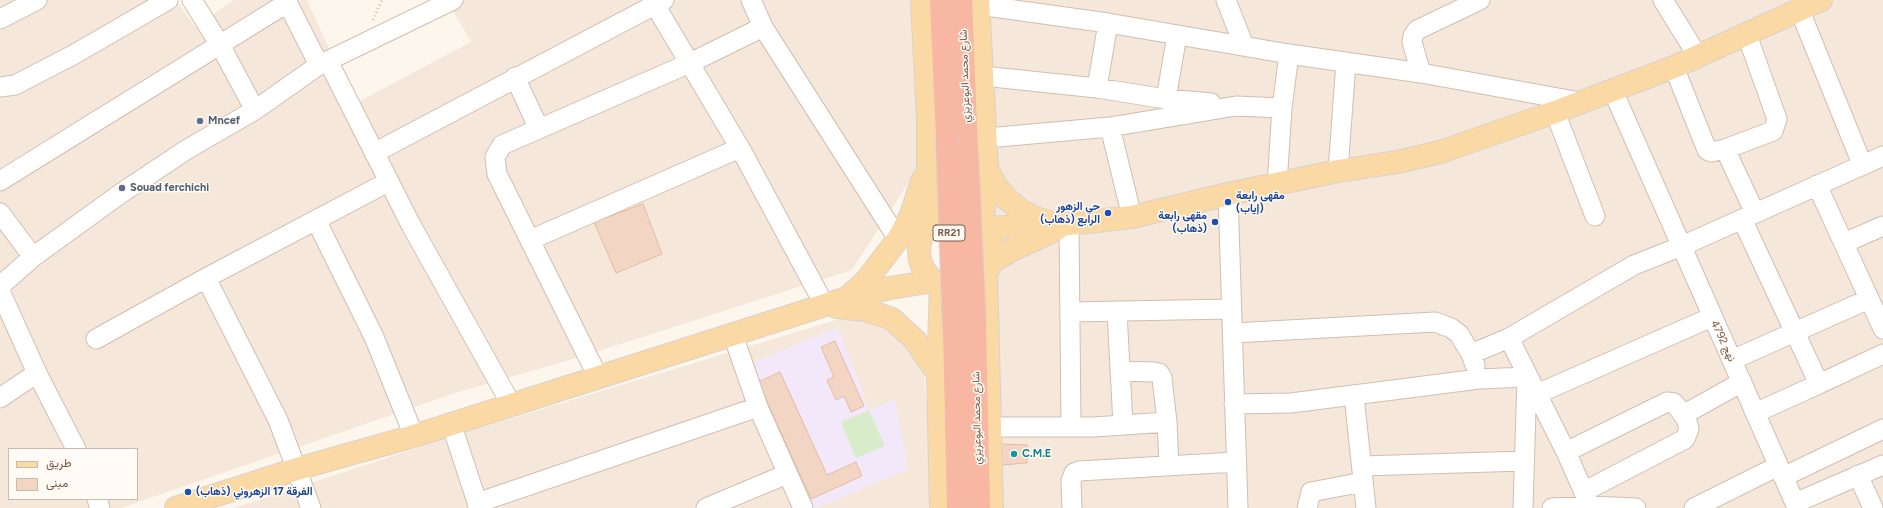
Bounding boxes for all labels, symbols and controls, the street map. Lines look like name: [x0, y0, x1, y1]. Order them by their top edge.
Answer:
street label: شارع محمد البوعزيزي: [957, 29, 973, 123]
place label: Mncef: [208, 114, 240, 128]
marker: Mncef: [195, 116, 205, 126]
place label: Souad ferchichi: [130, 181, 209, 195]
marker: Souad ferchichi: [117, 183, 127, 193]
place label: مقهى رابعة (إياب): [1236, 189, 1285, 215]
marker: مقهى رابعة (إياب): [1223, 197, 1233, 207]
place label: حي الزهور الرابع (ذهاب): [1040, 200, 1100, 226]
marker: حي الزهور الرابع (ذهاب): [1103, 208, 1113, 218]
place label: مقهى رابعة (ذهاب): [1158, 209, 1207, 235]
marker: مقهى رابعة (ذهاب): [1210, 217, 1220, 227]
road number: RR21: [933, 225, 965, 241]
street label: نهج 4792: [1708, 318, 1738, 364]
street label: شارع محمد البوعزيزي: [970, 371, 984, 465]
place label: C.M.E: [1022, 447, 1051, 461]
legend: [8, 448, 138, 500]
marker: C.M.E: [1009, 449, 1019, 459]
text: طريق: [46, 456, 71, 470]
text: مبنى: [46, 476, 68, 490]
place label: الفرقة 17 الزهروني (ذهاب): [196, 485, 313, 499]
marker: الفرقة 17 الزهروني (ذهاب): [183, 487, 193, 497]

